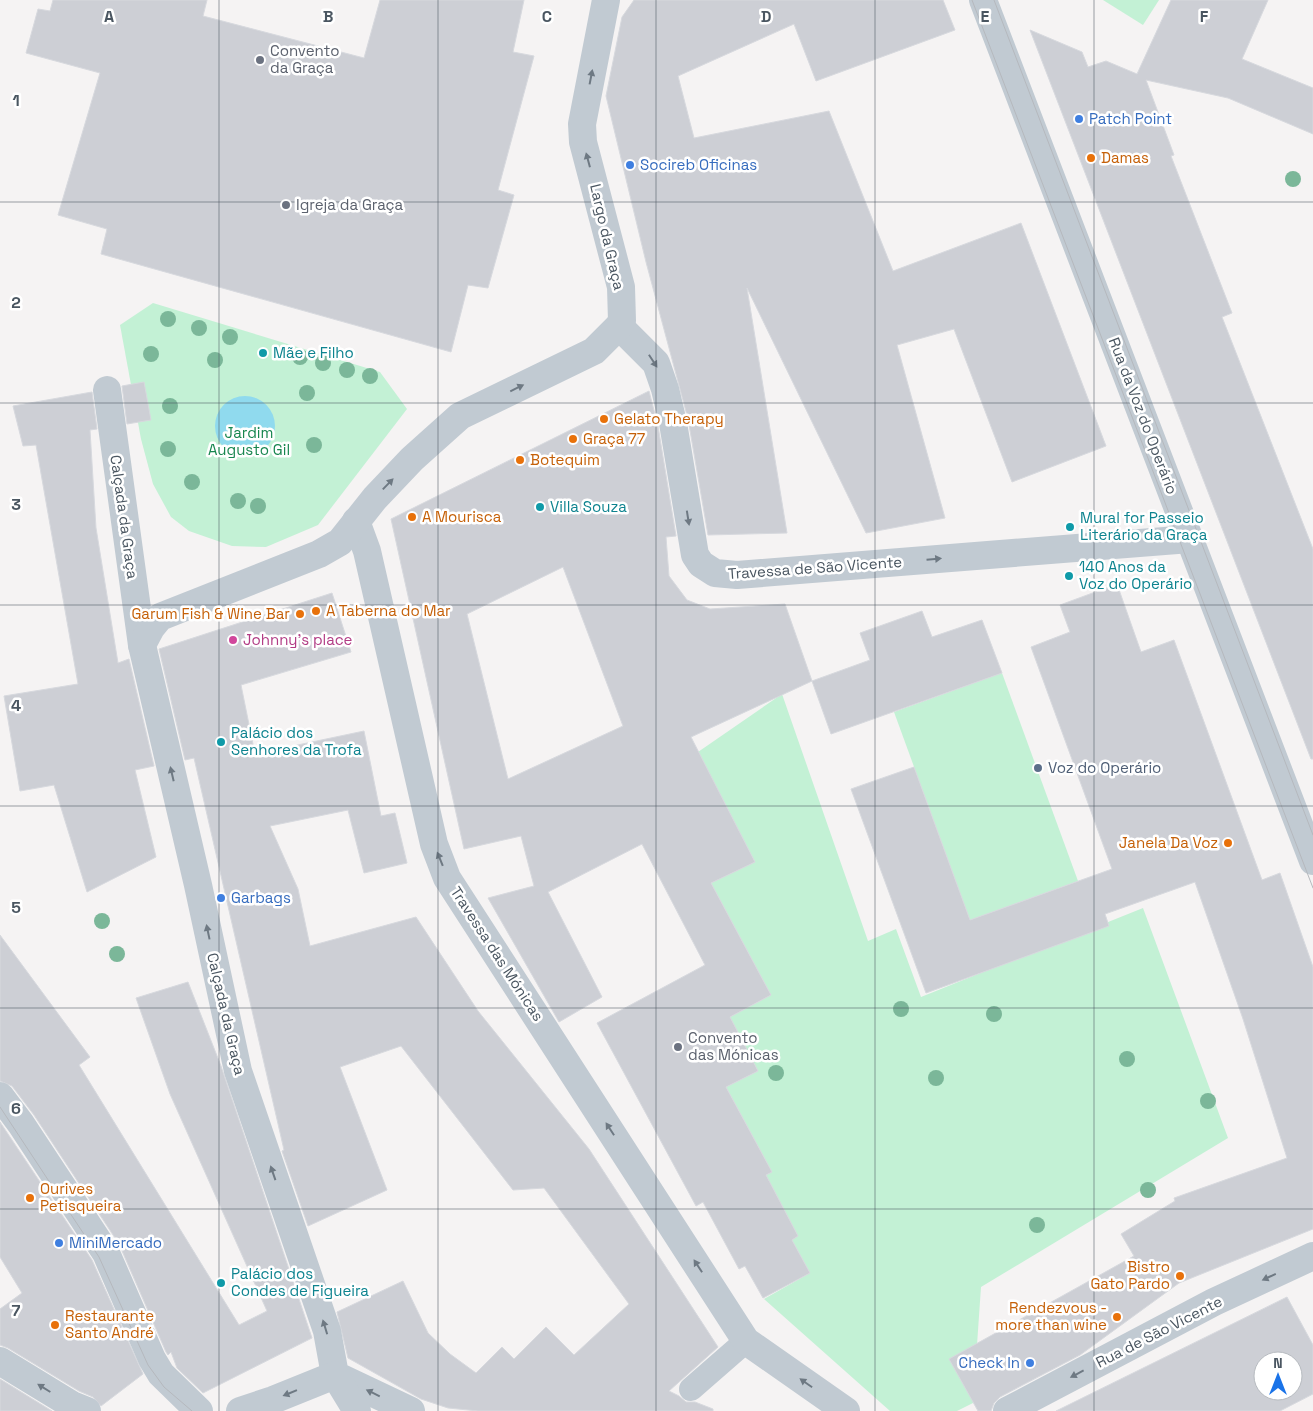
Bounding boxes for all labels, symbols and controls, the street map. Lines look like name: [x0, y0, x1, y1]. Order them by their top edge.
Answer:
text: A: [104, 6, 114, 27]
text: B: [323, 6, 333, 27]
text: C: [542, 6, 552, 27]
text: D: [761, 6, 771, 27]
text: E: [981, 6, 990, 27]
text: F: [1200, 6, 1209, 27]
place label: Convento da Graça: [270, 41, 339, 77]
marker: Convento da Graça: [254, 54, 266, 66]
one-way arrow: [587, 68, 595, 84]
text: 1: [12, 90, 20, 111]
place label: Patch Point: [1089, 109, 1172, 128]
marker: Patch Point: [1073, 113, 1085, 125]
place label: Damas: [1101, 148, 1149, 167]
marker: Damas: [1085, 152, 1097, 164]
one-way arrow: [584, 153, 592, 168]
place label: Socireb Oficinas: [640, 155, 757, 174]
marker: Socireb Oficinas: [624, 159, 636, 171]
street label: Largo da Graça: [586, 182, 629, 292]
place label: Igreja da Graça: [296, 195, 404, 214]
marker: Igreja da Graça: [280, 199, 292, 211]
text: 2: [11, 292, 21, 313]
street label: Rua da Voz do Operário: [1105, 335, 1182, 497]
place label: Mãe e Filho: [273, 343, 354, 362]
marker: Mãe e Filho: [257, 347, 269, 359]
one-way arrow: [648, 354, 657, 367]
one-way arrow: [510, 384, 524, 392]
place label: Gelato Therapy: [614, 409, 724, 428]
marker: Gelato Therapy: [598, 413, 610, 425]
park label: Jardim Augusto Gil: [208, 423, 290, 459]
place label: Graça 77: [583, 429, 645, 448]
marker: Graça 77: [567, 433, 579, 445]
place label: Botequim: [530, 450, 600, 469]
street label: Calçada da Graça: [106, 454, 143, 580]
marker: Botequim: [514, 454, 526, 466]
one-way arrow: [382, 479, 394, 491]
text: 3: [11, 494, 21, 515]
place label: Villa Souza: [550, 497, 627, 516]
marker: Villa Souza: [534, 501, 546, 513]
place label: A Mourisca: [422, 507, 502, 526]
place label: Mural for Passeio Literário da Graça: [1080, 508, 1208, 544]
marker: A Mourisca: [406, 511, 418, 523]
one-way arrow: [684, 511, 692, 527]
marker: Mural for Passeio Literário da Graça: [1064, 521, 1076, 533]
street label: Travessa de São Vicente: [727, 552, 903, 583]
one-way arrow: [926, 555, 942, 563]
place label: 140 Anos da Voz do Operário: [1079, 557, 1192, 593]
marker: 140 Anos da Voz do Operário: [1063, 570, 1075, 582]
place label: A Taberna do Mar: [326, 601, 451, 620]
place label: Garum Fish & Wine Bar: [131, 604, 290, 623]
marker: A Taberna do Mar: [310, 605, 322, 617]
marker: Garum Fish & Wine Bar: [294, 608, 306, 620]
place label: Johnny's place: [243, 630, 353, 649]
marker: Johnny's place: [227, 634, 239, 646]
text: 4: [11, 695, 21, 716]
place label: Palácio dos Senhores da Trofa: [231, 723, 362, 759]
marker: Palácio dos Senhores da Trofa: [215, 736, 227, 748]
place label: Voz do Operário: [1048, 758, 1161, 777]
marker: Voz do Operário: [1032, 762, 1044, 774]
one-way arrow: [168, 766, 176, 781]
place label: Janela Da Voz: [1119, 833, 1218, 852]
marker: Janela Da Voz: [1222, 837, 1234, 849]
one-way arrow: [435, 851, 443, 866]
street label: Travessa das Mónicas: [447, 883, 548, 1025]
place label: Garbags: [231, 888, 291, 907]
marker: Garbags: [215, 892, 227, 904]
text: 5: [11, 897, 21, 918]
one-way arrow: [204, 925, 212, 940]
street label: Calçada da Graça: [203, 951, 250, 1077]
place label: Convento das Mónicas: [688, 1028, 779, 1064]
marker: Convento das Mónicas: [672, 1041, 684, 1053]
text: 6: [11, 1098, 21, 1119]
one-way arrow: [605, 1123, 614, 1136]
one-way arrow: [269, 1166, 276, 1181]
place label: Ourives Petisqueira: [40, 1179, 122, 1215]
marker: Ourives Petisqueira: [24, 1192, 36, 1204]
place label: MiniMercado: [69, 1233, 162, 1252]
marker: MiniMercado: [53, 1237, 65, 1249]
place label: Bistro Gato Pardo: [1090, 1257, 1170, 1293]
one-way arrow: [693, 1259, 702, 1273]
place label: Palácio dos Condes de Figueira: [231, 1264, 369, 1300]
marker: Bistro Gato Pardo: [1174, 1270, 1186, 1282]
one-way arrow: [1262, 1273, 1276, 1281]
marker: Palácio dos Condes de Figueira: [215, 1277, 227, 1289]
street label: Rua de São Vicente: [1092, 1291, 1225, 1372]
place label: Rendezvous - more than wine: [995, 1298, 1107, 1334]
text: 7: [12, 1300, 21, 1321]
place label: Restaurante Santo André: [65, 1306, 154, 1342]
marker: Rendezvous - more than wine: [1111, 1311, 1123, 1323]
marker: Restaurante Santo André: [49, 1319, 61, 1331]
one-way arrow: [321, 1320, 329, 1335]
north arrow: [1253, 1351, 1303, 1401]
place label: Check In: [959, 1353, 1020, 1372]
text: N: [1273, 1354, 1283, 1372]
marker: Check In: [1024, 1357, 1036, 1369]
one-way arrow: [1070, 1370, 1084, 1378]
one-way arrow: [799, 1378, 813, 1388]
one-way arrow: [37, 1384, 50, 1393]
one-way arrow: [366, 1389, 380, 1397]
one-way arrow: [283, 1390, 297, 1398]

